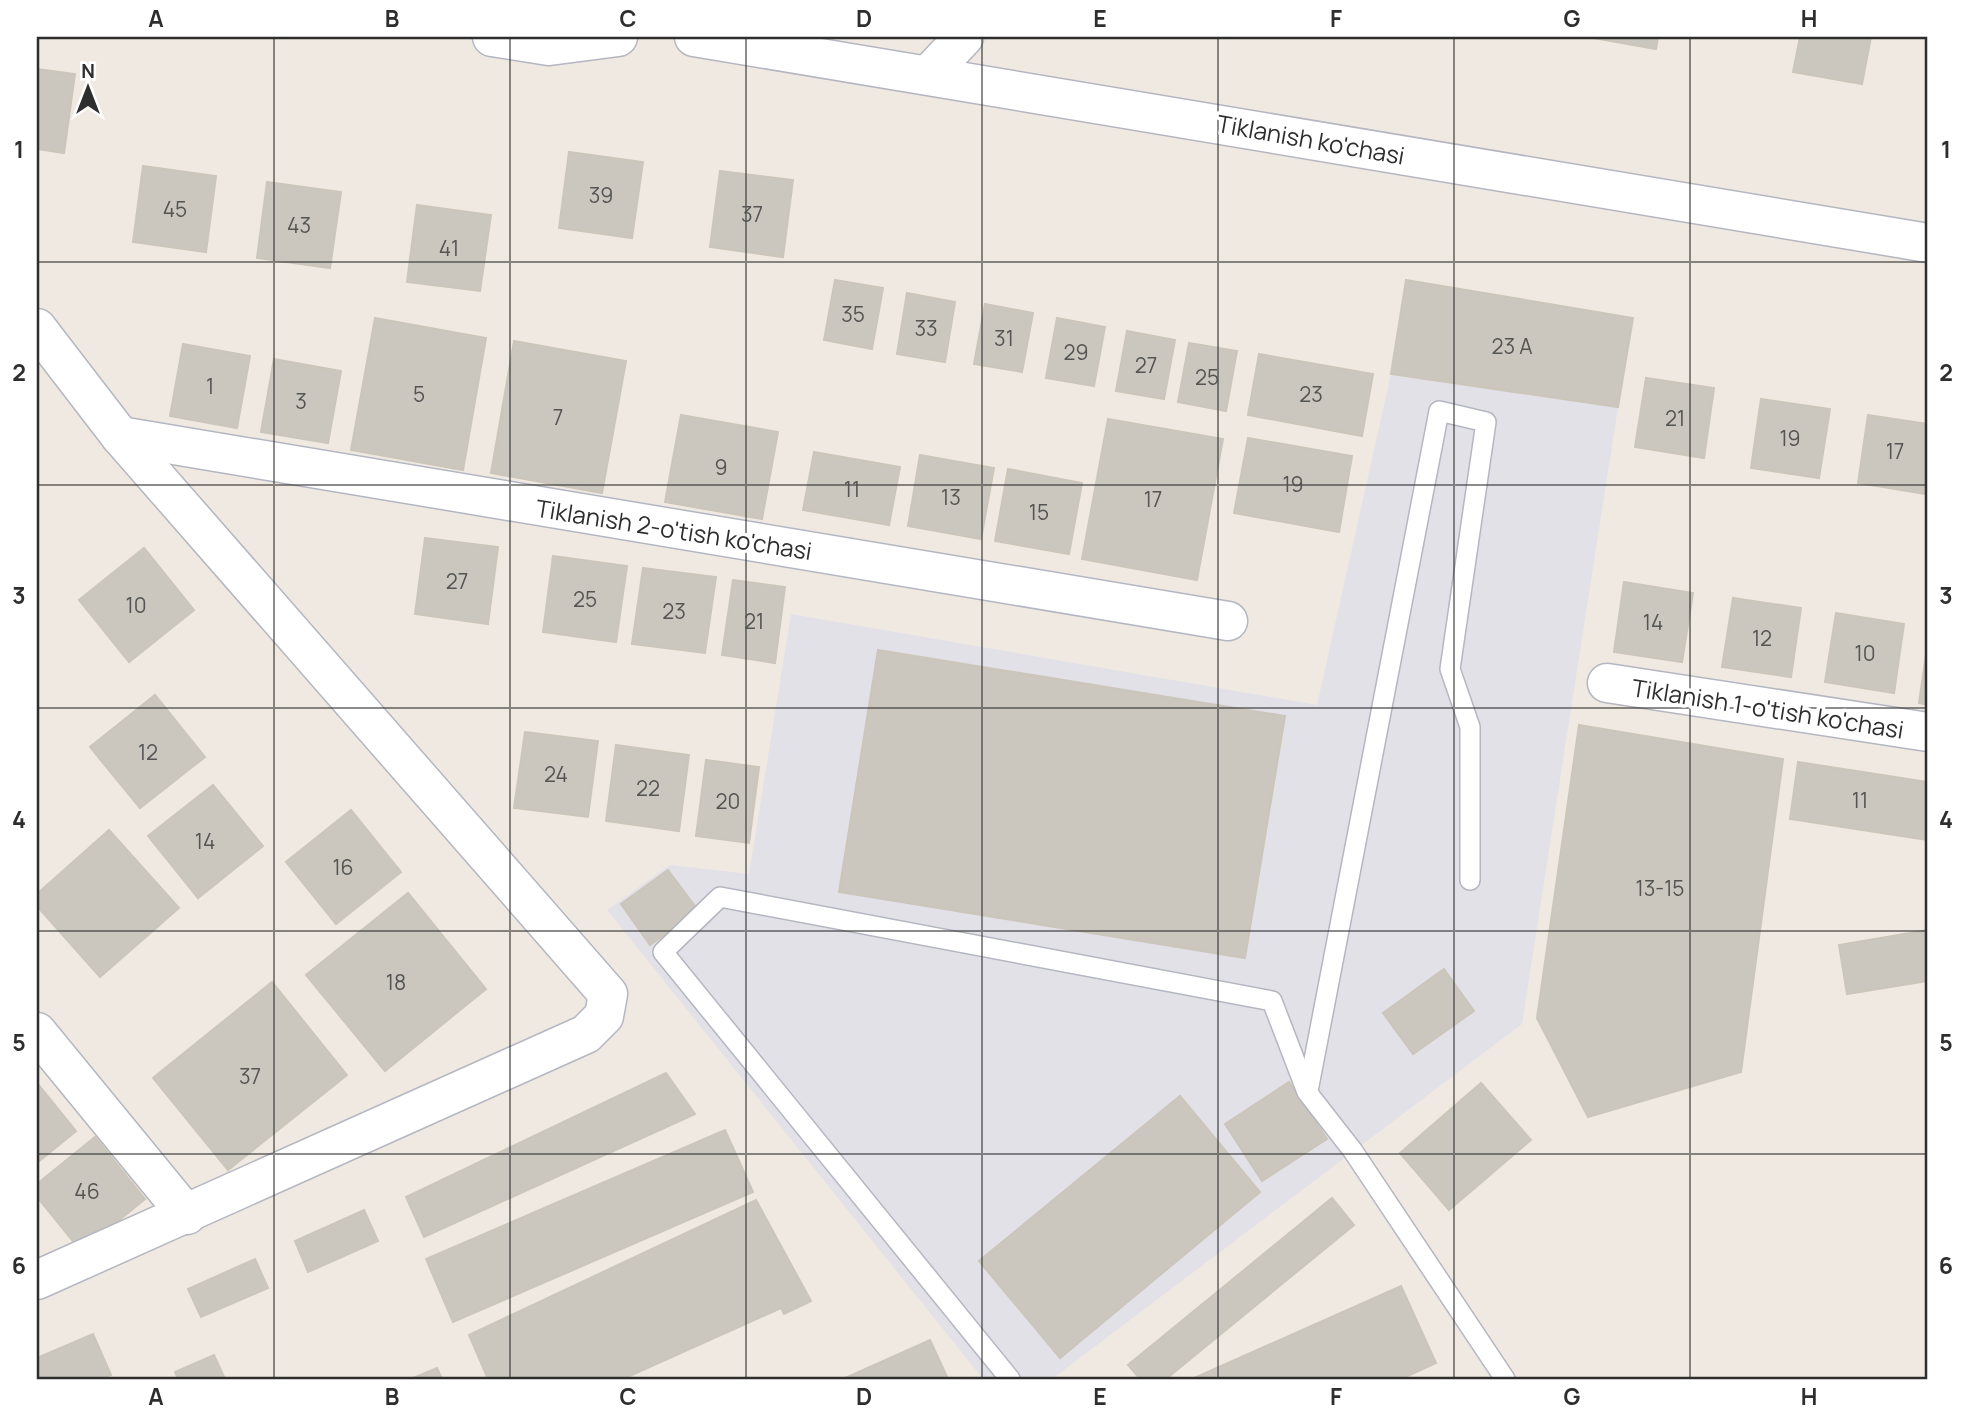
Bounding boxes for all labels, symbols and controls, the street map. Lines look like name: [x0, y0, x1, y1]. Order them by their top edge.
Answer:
text: A: [148, 2, 164, 34]
text: B: [385, 2, 399, 34]
text: C: [620, 2, 637, 34]
text: D: [856, 2, 872, 34]
text: E: [1093, 2, 1107, 34]
text: F: [1330, 2, 1342, 34]
text: G: [1564, 2, 1581, 34]
text: H: [1801, 2, 1817, 34]
north arrow: [52, 52, 122, 122]
text: N: [81, 58, 95, 84]
street label: Tiklanish ko'chasi: [1215, 106, 1407, 172]
text: 1: [14, 133, 24, 165]
text: 1: [1941, 133, 1951, 165]
house number: 39: [589, 181, 613, 209]
house number: 45: [163, 195, 187, 223]
house number: 37: [741, 200, 763, 228]
house number: 43: [287, 211, 311, 239]
house number: 41: [439, 234, 459, 262]
house number: 35: [841, 300, 865, 328]
house number: 33: [914, 314, 938, 342]
house number: 31: [994, 324, 1014, 352]
house number: 23 A: [1491, 332, 1533, 360]
house number: 29: [1063, 338, 1089, 366]
house number: 27: [1135, 351, 1157, 379]
text: 2: [12, 356, 26, 388]
text: 2: [1939, 356, 1953, 388]
house number: 25: [1195, 363, 1219, 391]
house number: 1: [206, 372, 214, 400]
house number: 5: [413, 380, 425, 408]
house number: 23: [1299, 380, 1323, 408]
house number: 3: [295, 387, 307, 415]
house number: 7: [553, 403, 563, 431]
house number: 21: [1665, 404, 1685, 432]
house number: 19: [1779, 424, 1801, 452]
house number: 17: [1886, 437, 1904, 465]
house number: 9: [714, 453, 728, 481]
house number: 19: [1282, 470, 1304, 498]
house number: 11: [844, 475, 860, 503]
house number: 13: [941, 483, 961, 511]
house number: 17: [1144, 485, 1162, 513]
street label: Tiklanish 2-o'tish ko'chasi: [534, 491, 814, 567]
house number: 15: [1029, 498, 1049, 526]
house number: 27: [446, 567, 468, 595]
text: 3: [12, 579, 26, 611]
text: 3: [1939, 579, 1953, 611]
house number: 25: [573, 585, 597, 613]
house number: 10: [126, 591, 147, 619]
house number: 23: [662, 597, 686, 625]
house number: 21: [744, 607, 764, 635]
house number: 14: [1643, 608, 1663, 636]
house number: 12: [1752, 624, 1772, 652]
house number: 10: [1855, 639, 1876, 667]
street label: Tiklanish 1-o'tish ko'chasi: [1630, 670, 1906, 746]
house number: 12: [138, 738, 158, 766]
house number: 24: [544, 760, 568, 788]
house number: 22: [636, 774, 660, 802]
house number: 11: [1852, 786, 1868, 814]
house number: 20: [716, 787, 740, 815]
text: 4: [12, 803, 26, 835]
text: 4: [1939, 803, 1953, 835]
house number: 14: [195, 827, 215, 855]
house number: 16: [332, 853, 354, 881]
house number: 13-15: [1636, 874, 1684, 902]
house number: 18: [386, 968, 406, 996]
text: 5: [12, 1026, 26, 1058]
text: 5: [1939, 1026, 1953, 1058]
house number: 37: [239, 1062, 261, 1090]
house number: 46: [74, 1177, 100, 1205]
text: 6: [12, 1249, 26, 1281]
text: 6: [1939, 1249, 1953, 1281]
text: A: [148, 1380, 164, 1412]
text: B: [385, 1380, 399, 1412]
text: C: [620, 1380, 637, 1412]
text: D: [856, 1380, 872, 1412]
text: E: [1093, 1380, 1107, 1412]
text: F: [1330, 1380, 1342, 1412]
text: G: [1564, 1380, 1581, 1412]
text: H: [1801, 1380, 1817, 1412]

